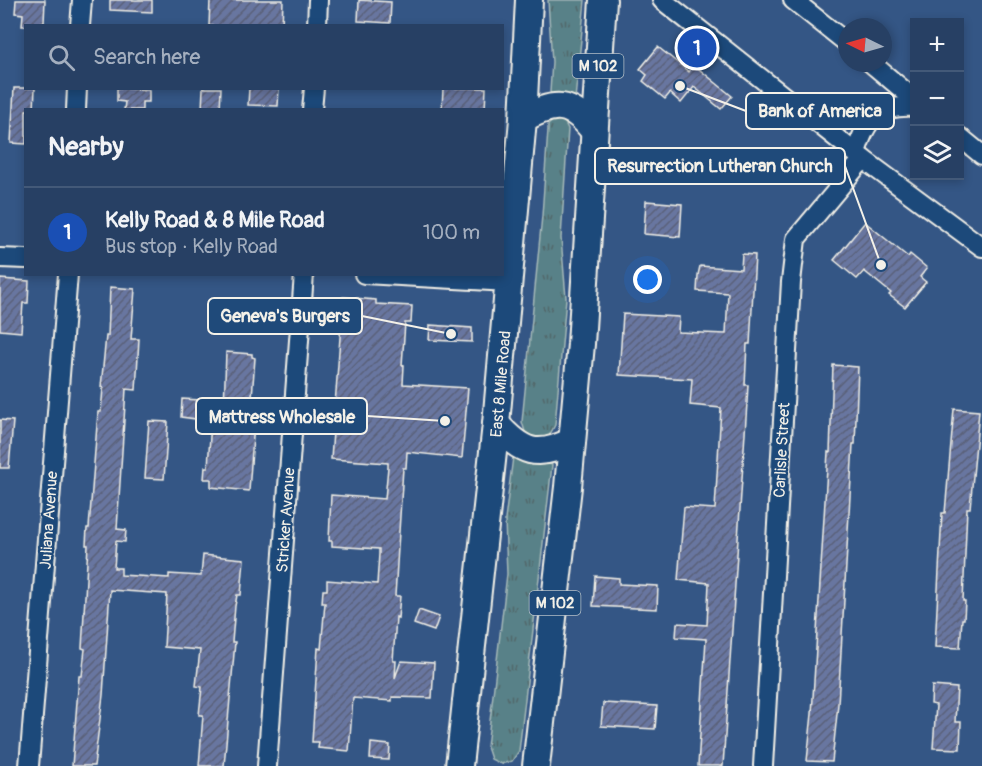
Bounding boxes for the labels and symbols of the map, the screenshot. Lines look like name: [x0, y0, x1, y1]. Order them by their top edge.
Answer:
north arrow: [838, 18, 892, 72]
pin: 1: [678, 26, 716, 70]
road number: M 102: [572, 54, 624, 78]
callout: Bank of America: [746, 93, 894, 129]
text: Bank of America: [758, 100, 883, 123]
callout: Resurrection Lutheran Church: [595, 148, 845, 184]
text: Resurrection Lutheran Church: [607, 155, 833, 178]
your location: [633, 265, 662, 294]
callout: Geneva's Burgers: [208, 298, 362, 334]
text: Geneva's Burgers: [220, 305, 351, 328]
street label: East 8 Mile Road: [486, 330, 516, 438]
callout: Mattress Wholesale: [196, 398, 367, 434]
street label: Carlisle Street: [770, 401, 795, 498]
text: Mattress Wholesale: [209, 406, 356, 429]
street label: Stricker Avenue: [272, 467, 300, 573]
street label: Juliana Avenue: [36, 470, 62, 570]
road number: M 102: [530, 591, 580, 615]

